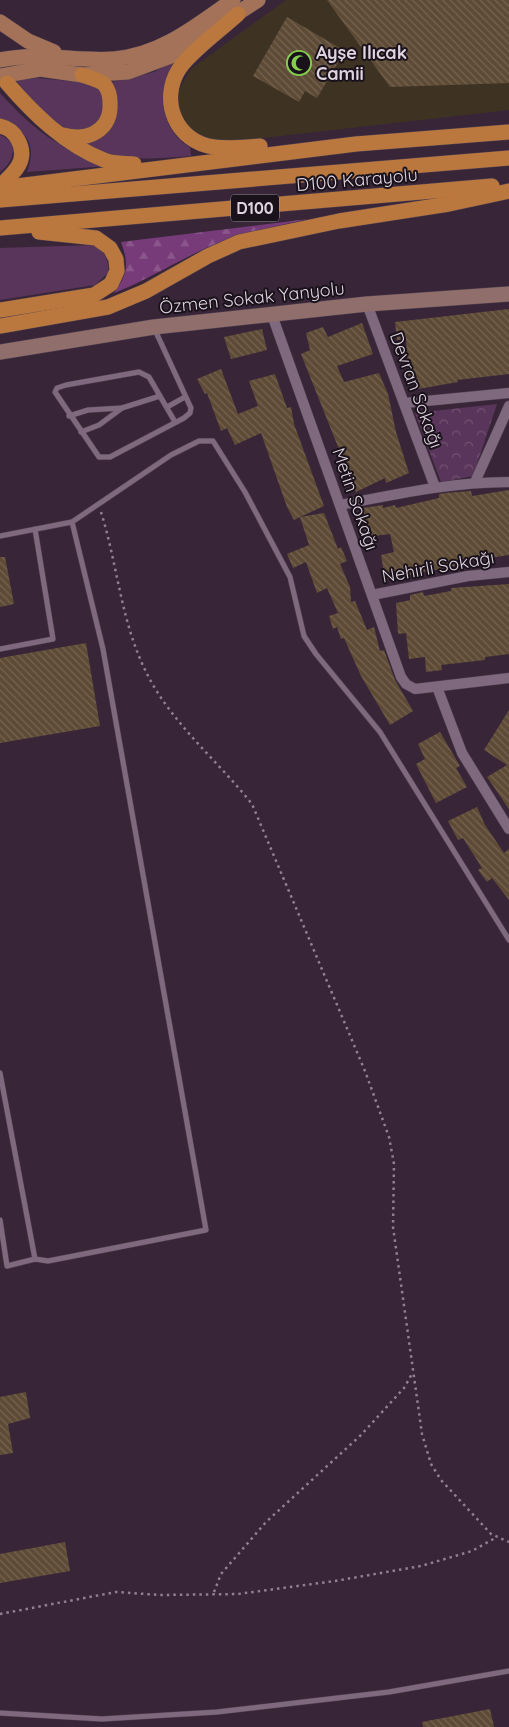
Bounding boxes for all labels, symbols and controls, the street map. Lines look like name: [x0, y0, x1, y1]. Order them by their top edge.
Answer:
place label: Ayşe Ilıcak Camii: [316, 41, 407, 85]
mosque icon: Ayşe Ilıcak Camii: [286, 50, 312, 76]
street label: D100 Karayolu: [295, 163, 419, 196]
road number: D100: [231, 194, 279, 222]
street label: Özmen Sokak Yanyolu: [158, 276, 346, 319]
street label: Devran Sokağı: [385, 328, 448, 451]
street label: Metin Sokağı: [327, 445, 384, 553]
street label: Nehirli Sokağı: [380, 545, 496, 588]

